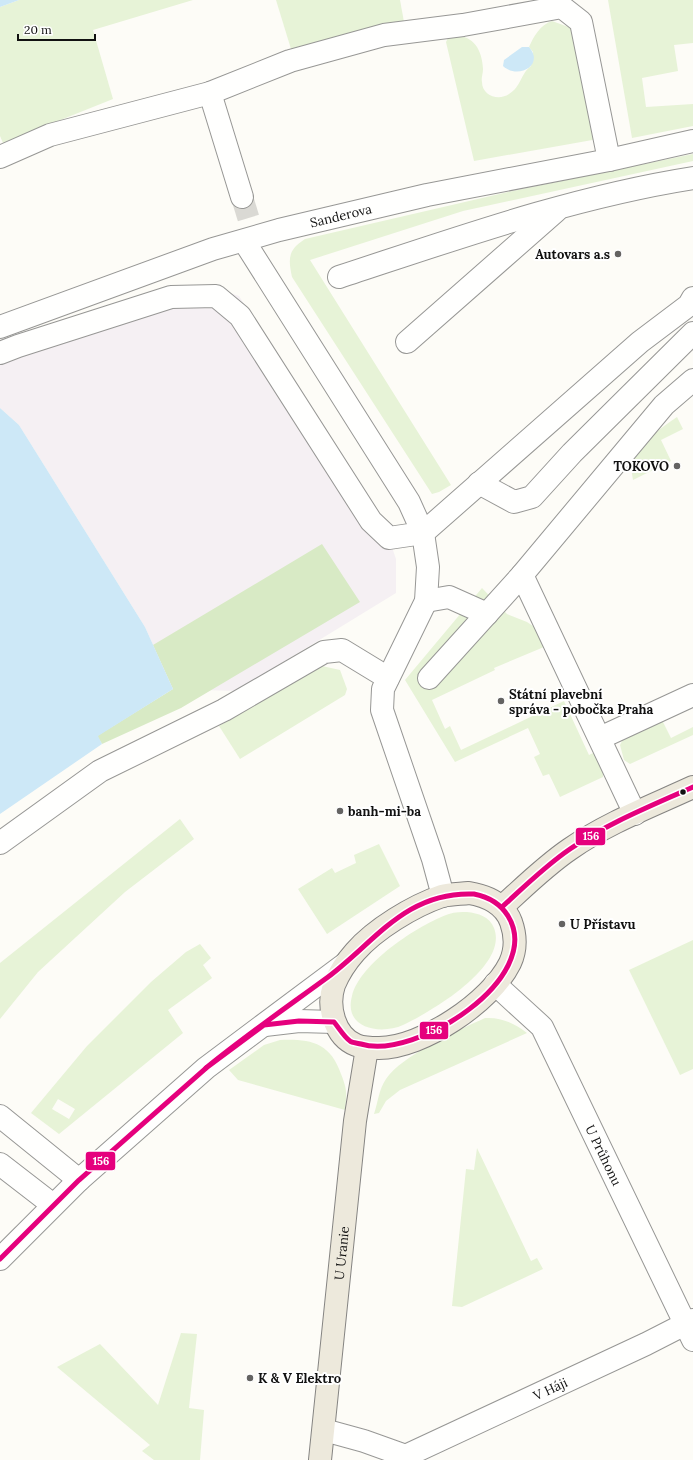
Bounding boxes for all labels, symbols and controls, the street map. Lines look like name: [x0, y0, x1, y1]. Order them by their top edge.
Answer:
scale bar: [18, 16, 95, 42]
text: 20 m: [24, 22, 52, 37]
street label: Sanderova: [308, 200, 374, 231]
place label: Autovars a.s: [535, 246, 610, 263]
marker: Autovars a.s: [613, 249, 623, 259]
place label: TOKOVO: [613, 458, 669, 475]
marker: TOKOVO: [672, 461, 682, 471]
place label: Státní plavební správa - pobočka Praha: [509, 686, 654, 718]
marker: Státní plavební správa - pobočka Praha: [496, 696, 506, 706]
unlabelled marker: [678, 787, 688, 797]
place label: banh-mi-ba: [347, 803, 421, 820]
marker: banh-mi-ba: [335, 806, 345, 816]
line badge: 156: [575, 827, 606, 846]
text: 156: [583, 829, 599, 843]
place label: U Přístavu: [570, 916, 635, 933]
marker: U Přístavu: [557, 919, 567, 929]
line badge: 156: [419, 1021, 449, 1040]
text: 156: [426, 1023, 442, 1037]
street label: U Průhonu: [581, 1122, 625, 1189]
line badge: 156: [85, 1151, 116, 1171]
text: 156: [93, 1154, 109, 1168]
street label: U Uranie: [331, 1225, 353, 1281]
place label: K & V Elektro: [258, 1370, 341, 1387]
marker: K & V Elektro: [245, 1373, 255, 1383]
street label: V Háji: [530, 1374, 571, 1405]

